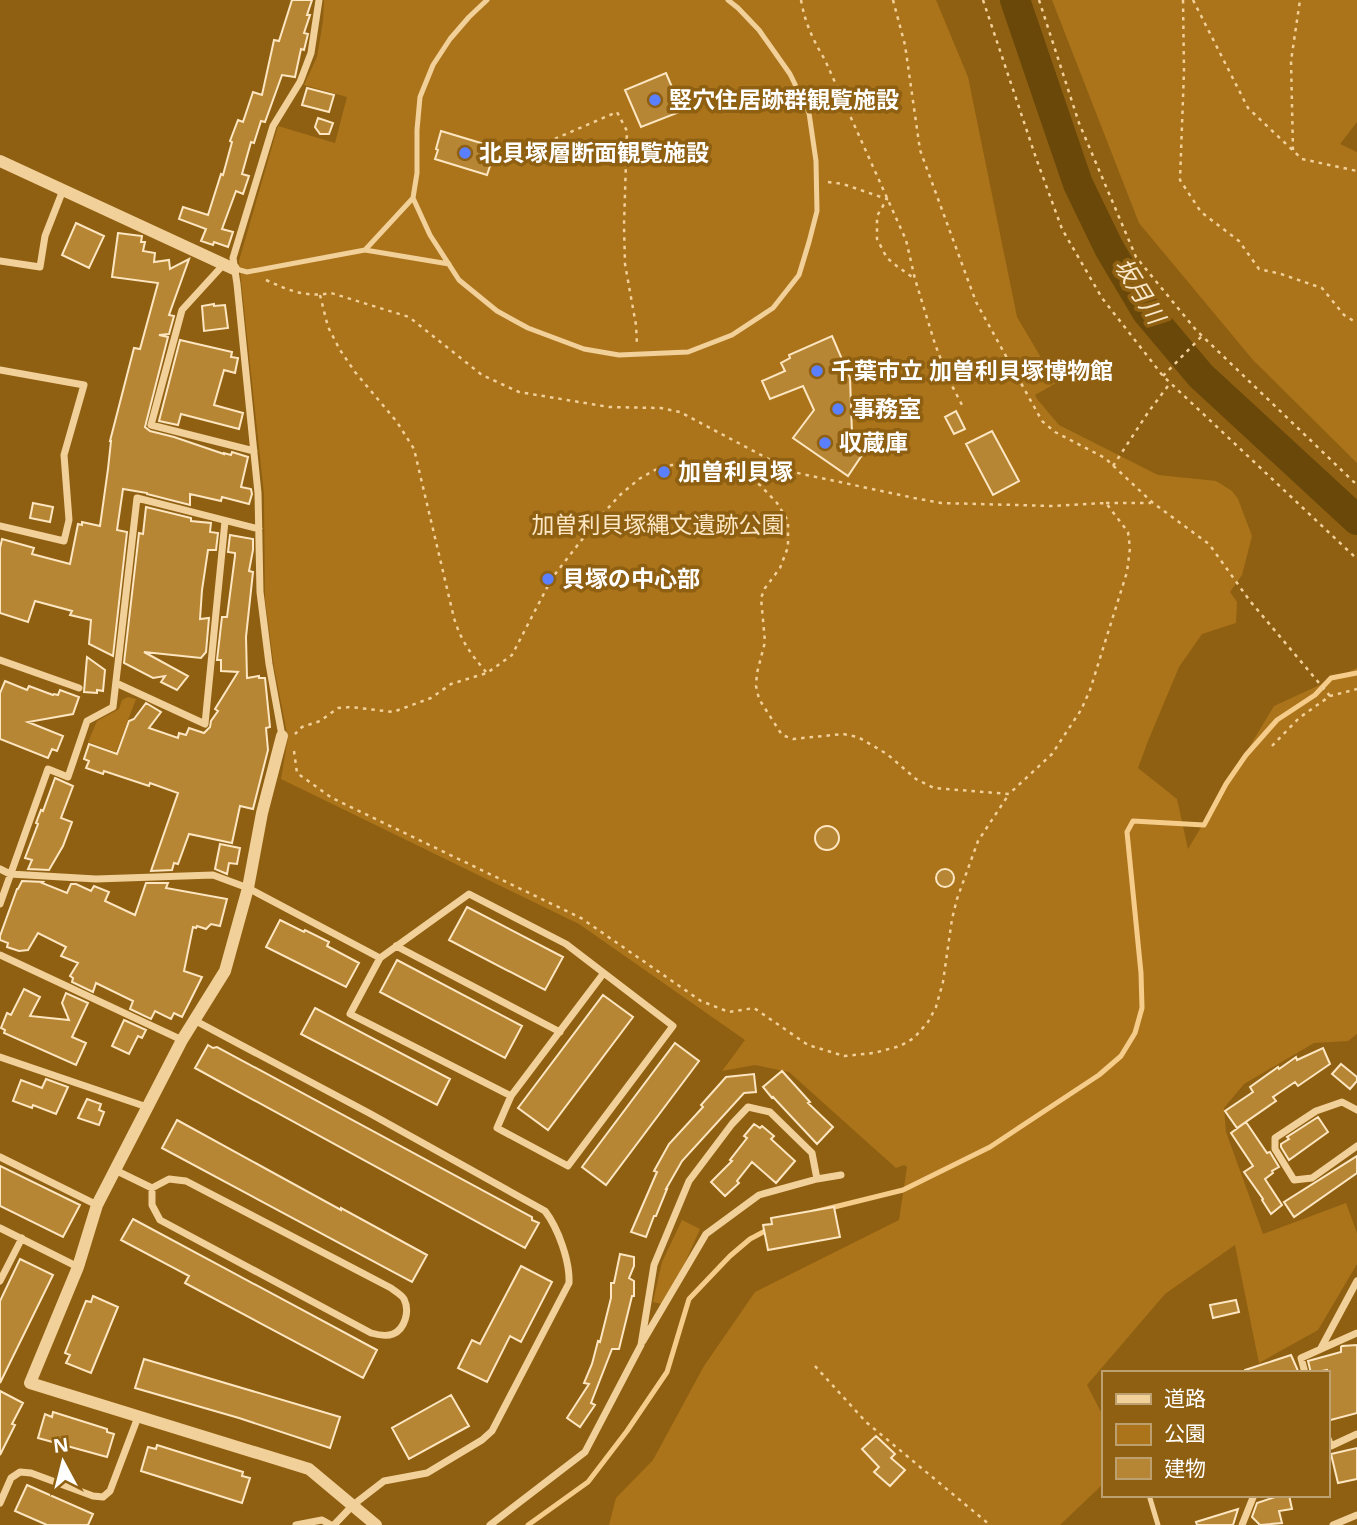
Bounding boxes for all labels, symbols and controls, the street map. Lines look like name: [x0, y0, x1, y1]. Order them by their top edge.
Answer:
place label: 竪穴住居跡群観覧施設: [669, 83, 899, 115]
marker: 竪穴住居跡群観覧施設: [647, 92, 663, 108]
place label: 北貝塚層断面観覧施設: [479, 136, 709, 168]
marker: 北貝塚層断面観覧施設: [457, 145, 473, 161]
water label: 坂月川: [1107, 251, 1175, 332]
place label: 千葉市立 加曽利貝塚博物館: [831, 354, 1113, 386]
marker: 千葉市立 加曽利貝塚博物館: [809, 363, 825, 379]
place label: 事務室: [852, 392, 921, 424]
marker: 事務室: [830, 401, 846, 417]
place label: 収蔵庫: [839, 426, 908, 458]
marker: 収蔵庫: [817, 435, 833, 451]
place label: 加曽利貝塚: [678, 455, 793, 487]
marker: 加曽利貝塚: [656, 464, 672, 480]
park label: 加曽利貝塚縄文遺跡公園: [532, 508, 785, 540]
place label: 貝塚の中心部: [562, 562, 700, 594]
marker: 貝塚の中心部: [540, 571, 556, 587]
legend: [1102, 1371, 1329, 1497]
text: 道路: [1164, 1384, 1206, 1412]
text: 公園: [1164, 1419, 1206, 1447]
north arrow: [28, 1427, 98, 1497]
text: N: [52, 1431, 70, 1459]
text: 建物: [1164, 1454, 1206, 1482]

